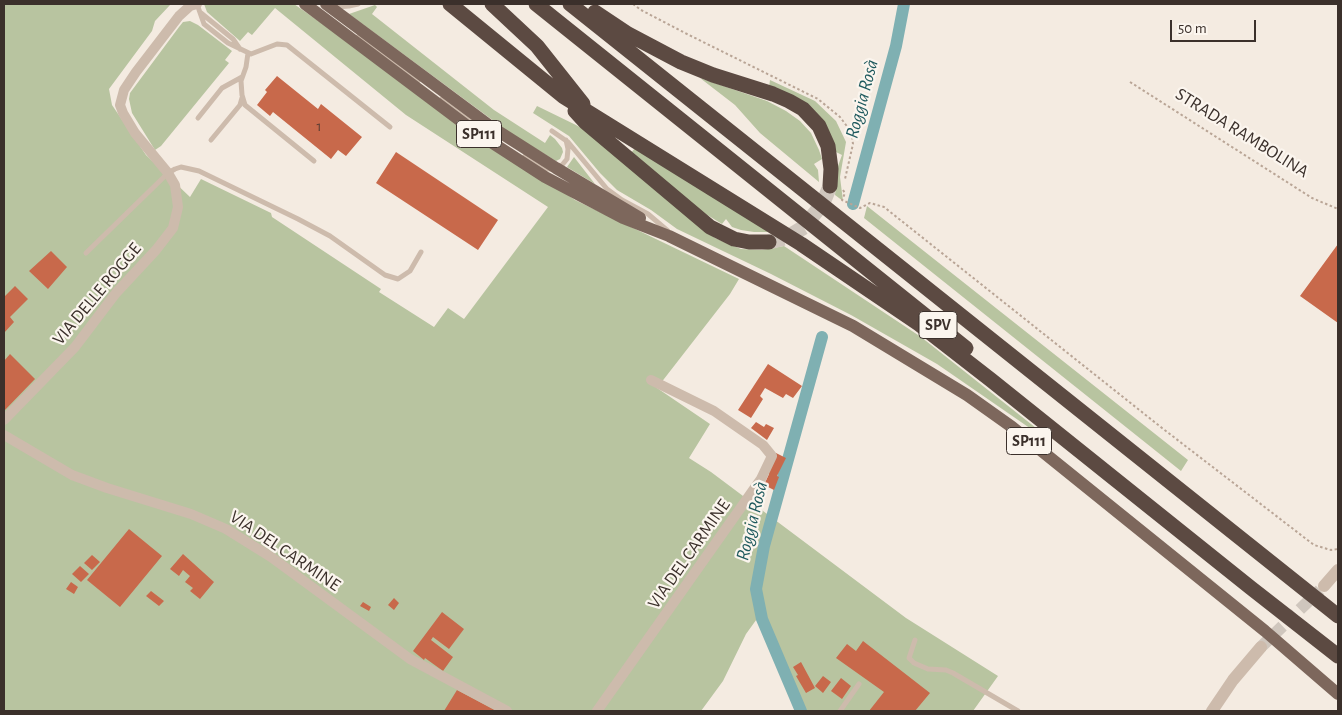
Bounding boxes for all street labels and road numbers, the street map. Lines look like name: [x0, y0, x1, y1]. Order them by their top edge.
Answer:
street label: STRADA RAMBOLINA: [1171, 83, 1313, 183]
road number: SP111: [456, 120, 502, 148]
street label: VIA DELLE ROGGE: [48, 238, 146, 350]
road number: SPV: [919, 312, 957, 338]
road number: SP111: [1006, 428, 1052, 454]
street label: VIA DEL CARMINE: [643, 495, 735, 613]
street label: VIA DEL CARMINE: [226, 506, 344, 596]

